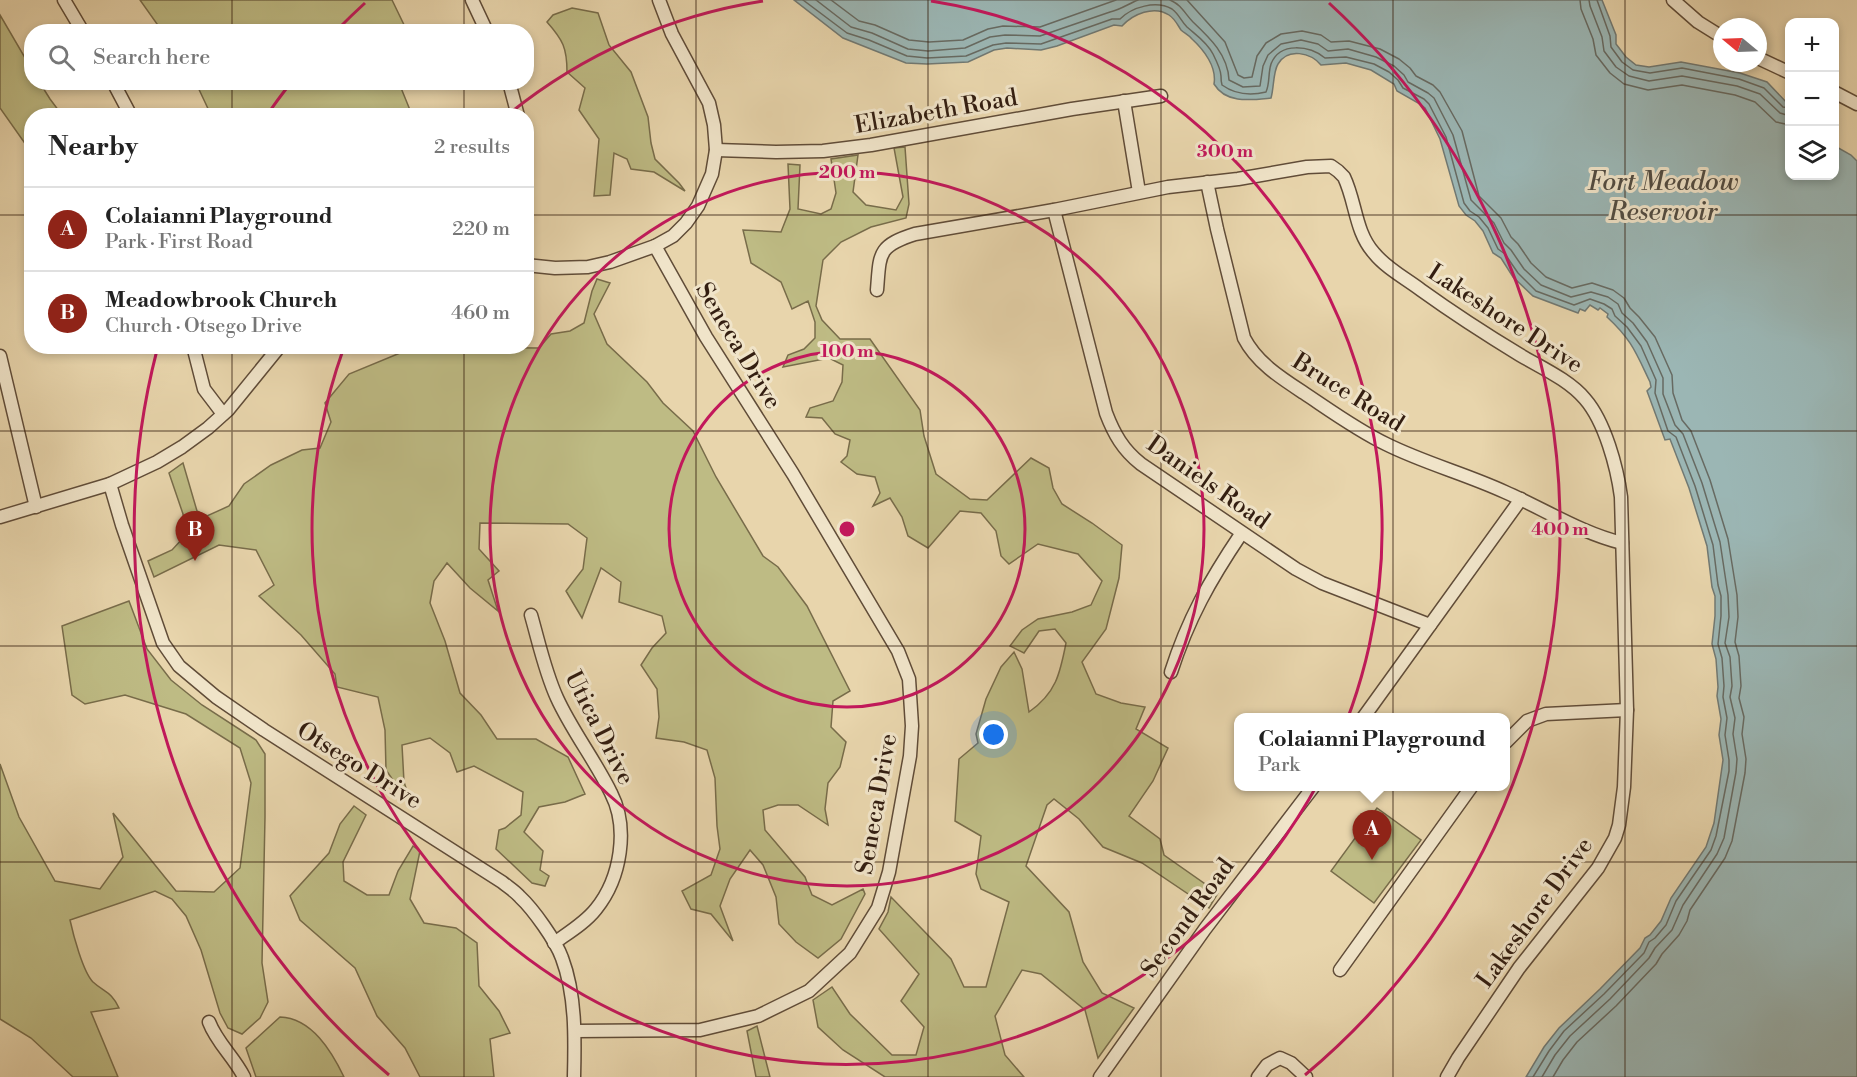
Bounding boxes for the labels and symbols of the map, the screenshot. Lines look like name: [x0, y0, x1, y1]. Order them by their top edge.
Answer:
north arrow: [1713, 18, 1767, 72]
street label: Elizabeth Road: [852, 83, 1020, 141]
text: 300 m: [1197, 140, 1254, 163]
text: 200 m: [819, 161, 876, 184]
water label: Fort Meadow Reservoir: [1588, 166, 1739, 228]
street label: Lakeshore Drive: [1422, 258, 1588, 380]
street label: Seneca Drive: [688, 277, 788, 415]
text: 100 m: [820, 340, 874, 363]
street label: Bruce Road: [1286, 346, 1410, 439]
street label: Daniels Road: [1141, 430, 1276, 537]
pin: B: [176, 512, 214, 561]
text: 400 m: [1531, 518, 1589, 541]
centre of rings: [837, 519, 857, 539]
street label: Utica Drive: [557, 666, 641, 790]
street label: Otsego Drive: [291, 716, 427, 816]
your location: [979, 720, 1008, 749]
street label: Seneca Drive: [850, 731, 904, 877]
pin: A: [1352, 810, 1392, 860]
street label: Lakeshore Drive: [1470, 832, 1600, 994]
street label: Second Road: [1135, 852, 1242, 983]

